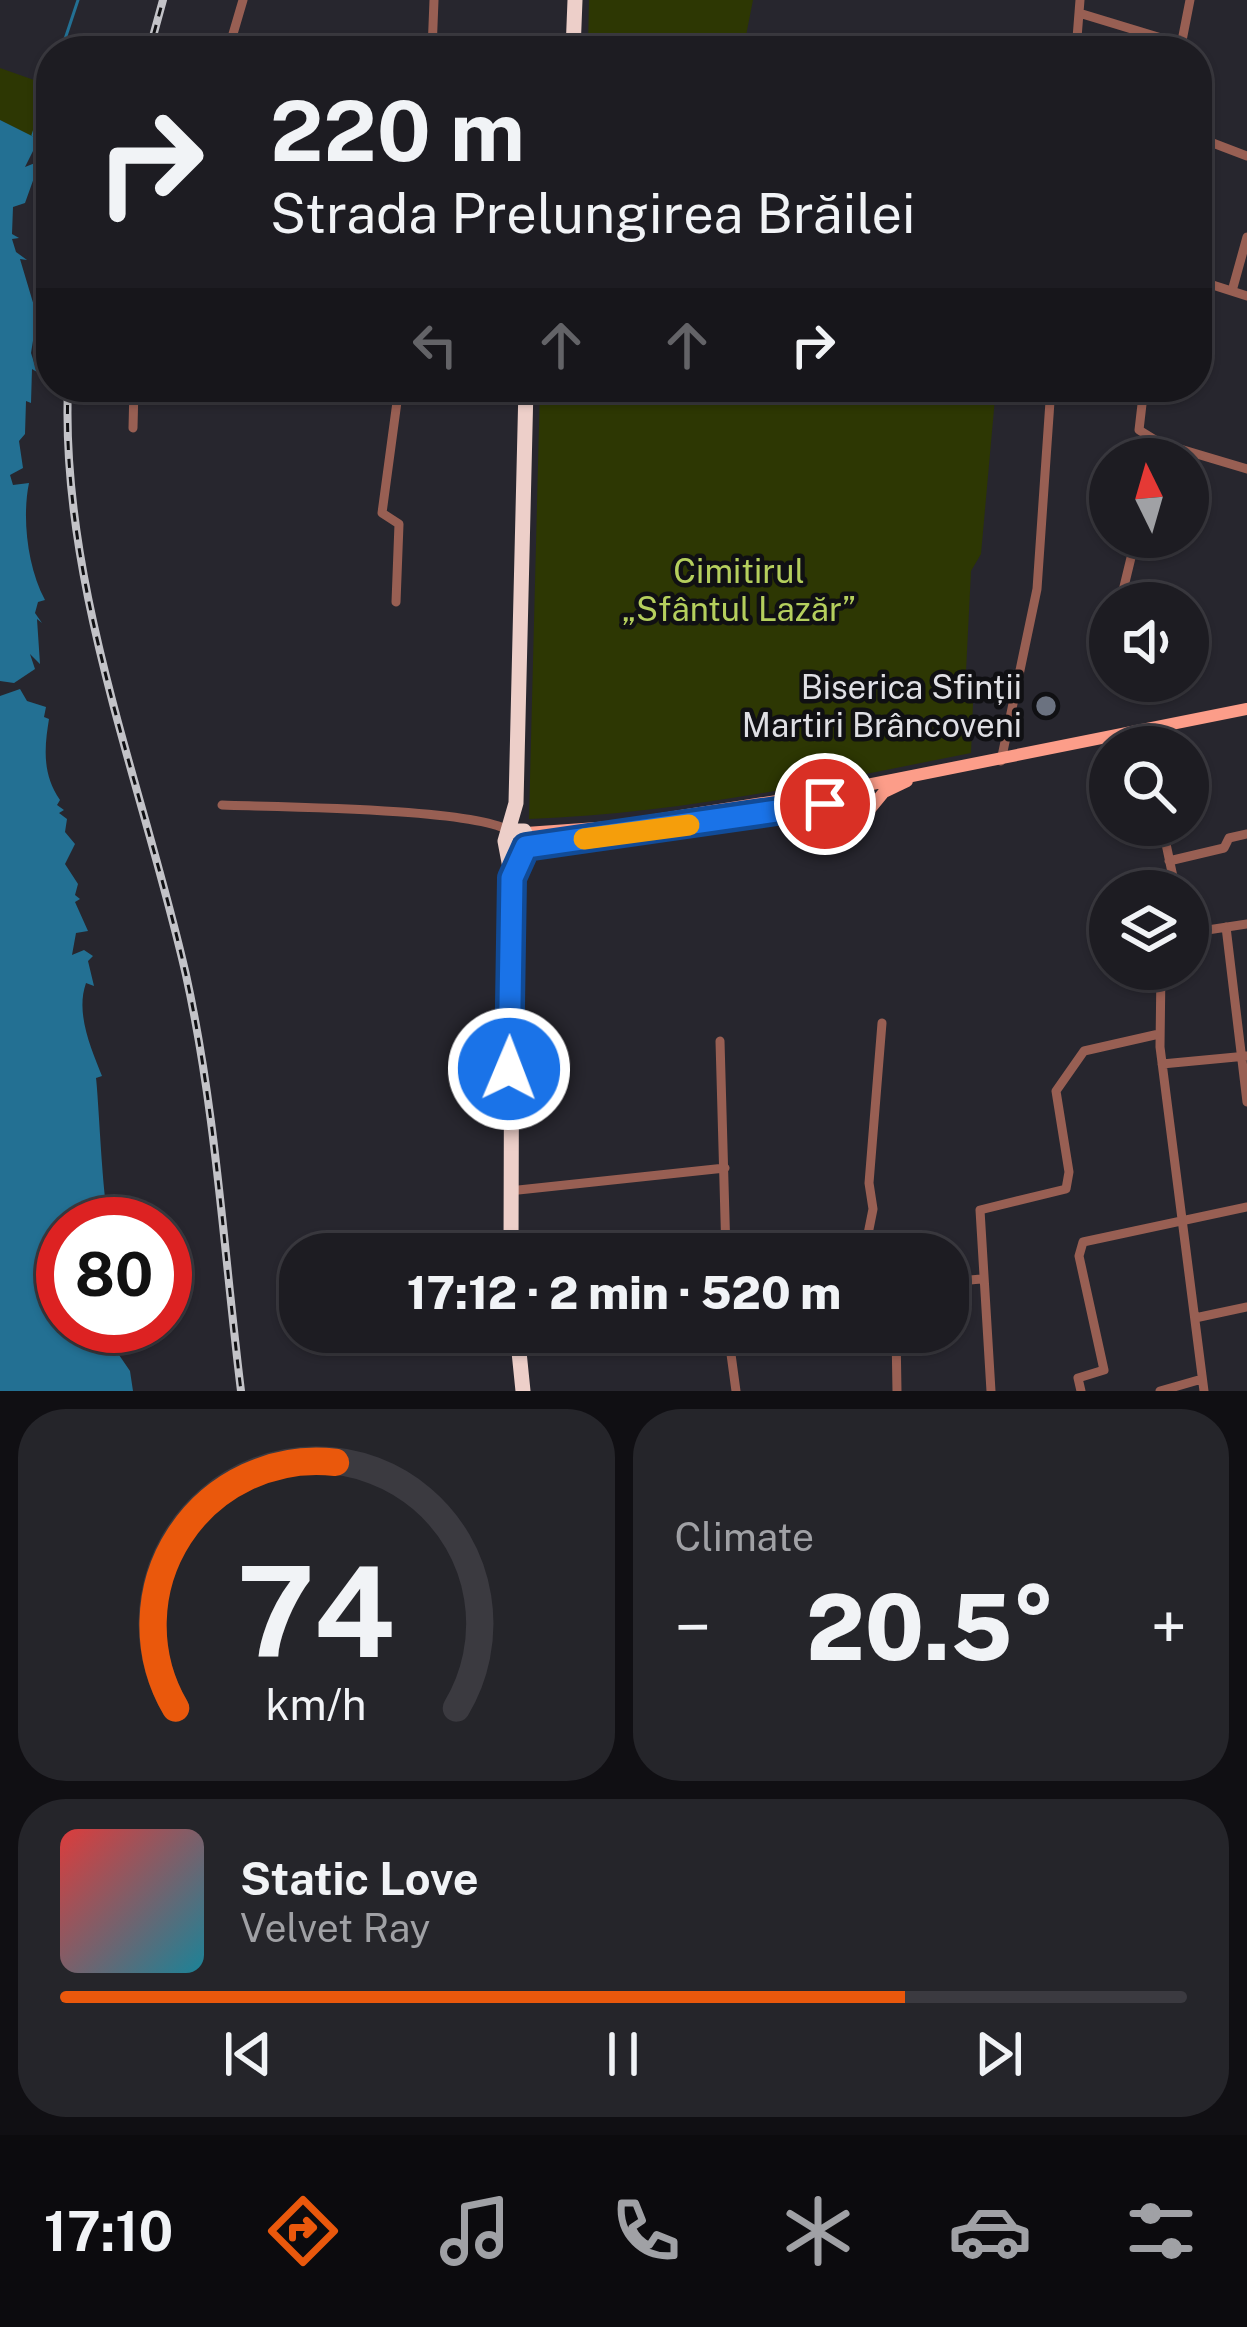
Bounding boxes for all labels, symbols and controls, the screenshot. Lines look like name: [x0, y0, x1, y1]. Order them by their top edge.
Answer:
text: 220 m: [270, 81, 525, 180]
icon: right: [72, 84, 228, 240]
text: Strada Prelungirea Brăilei: [270, 182, 915, 245]
icon: left: [402, 312, 468, 378]
icon: ahead: [528, 312, 594, 378]
icon: ahead: [654, 312, 720, 378]
icon: right: [780, 312, 846, 378]
north arrow: [1089, 438, 1209, 558]
map controls: [1089, 438, 1209, 990]
park label: Cimitirul „Sfântul Lazăr”: [622, 552, 856, 628]
button: sound: [1089, 582, 1209, 702]
place label: Biserica Sfinții Martiri Brâncoveni: [742, 668, 1022, 744]
marker: Biserica Sfinții Martiri Brâncoveni: [1033, 693, 1059, 719]
button: search: [1089, 726, 1209, 846]
pin: [774, 753, 876, 855]
icon: arrive: [792, 771, 858, 837]
button: layers: [1089, 870, 1209, 990]
position arrow: [446, 1006, 572, 1132]
speed limit sign: 80: [36, 1197, 192, 1353]
text: 17:12 · 2 min · 520 m: [407, 1266, 841, 1319]
text: Climate: [675, 1514, 814, 1560]
text: 74: [237, 1538, 395, 1685]
text: 20.5°: [806, 1574, 1055, 1680]
text: −: [675, 1588, 711, 1666]
text: +: [1150, 1588, 1187, 1666]
text: km/h: [266, 1679, 367, 1730]
text: Static Love: [240, 1852, 479, 1905]
text: Velvet Ray: [240, 1905, 430, 1951]
icon: previous: [215, 2021, 281, 2087]
icon: pause: [590, 2021, 656, 2087]
icon: next: [966, 2021, 1032, 2087]
icon: directions: [261, 2189, 345, 2273]
icon: music: [433, 2189, 517, 2273]
icon: phone: [604, 2189, 688, 2273]
icon: climate: [776, 2189, 860, 2273]
icon: car: [948, 2189, 1032, 2273]
icon: filters: [1119, 2189, 1203, 2273]
text: 17:10: [44, 2200, 173, 2263]

